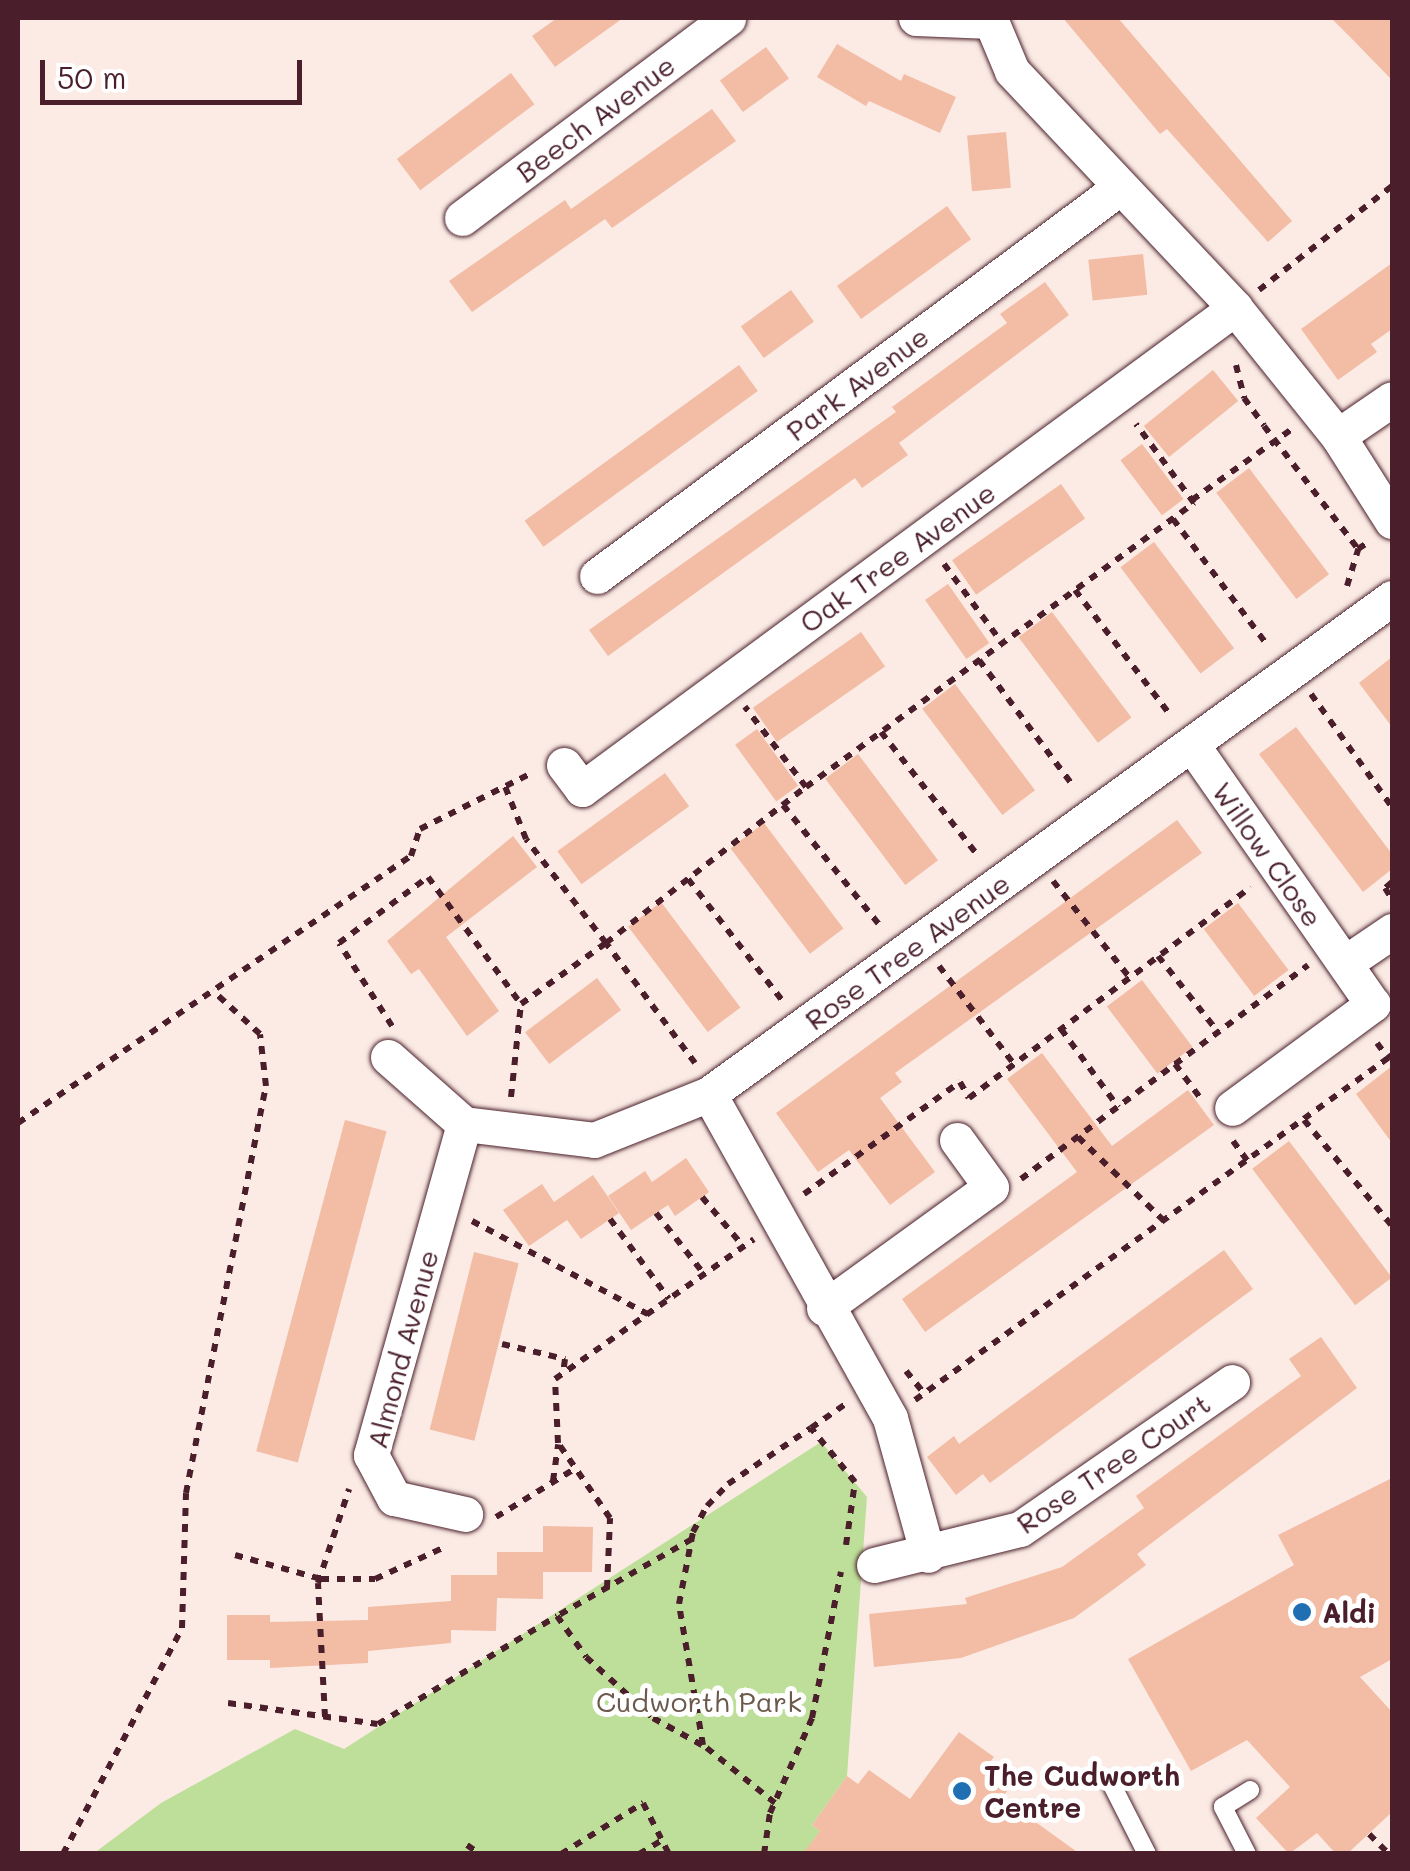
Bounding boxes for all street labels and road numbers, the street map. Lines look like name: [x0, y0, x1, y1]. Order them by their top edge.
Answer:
street label: Beech Avenue: [509, 47, 681, 189]
street label: Park Avenue: [779, 319, 935, 447]
street label: Oak Tree Avenue: [793, 475, 1001, 639]
street label: Willow Close: [1206, 775, 1330, 933]
street label: Rose Tree Avenue: [798, 866, 1016, 1036]
street label: Almond Avenue: [359, 1246, 445, 1452]
street label: Rose Tree Court: [1010, 1386, 1216, 1540]

